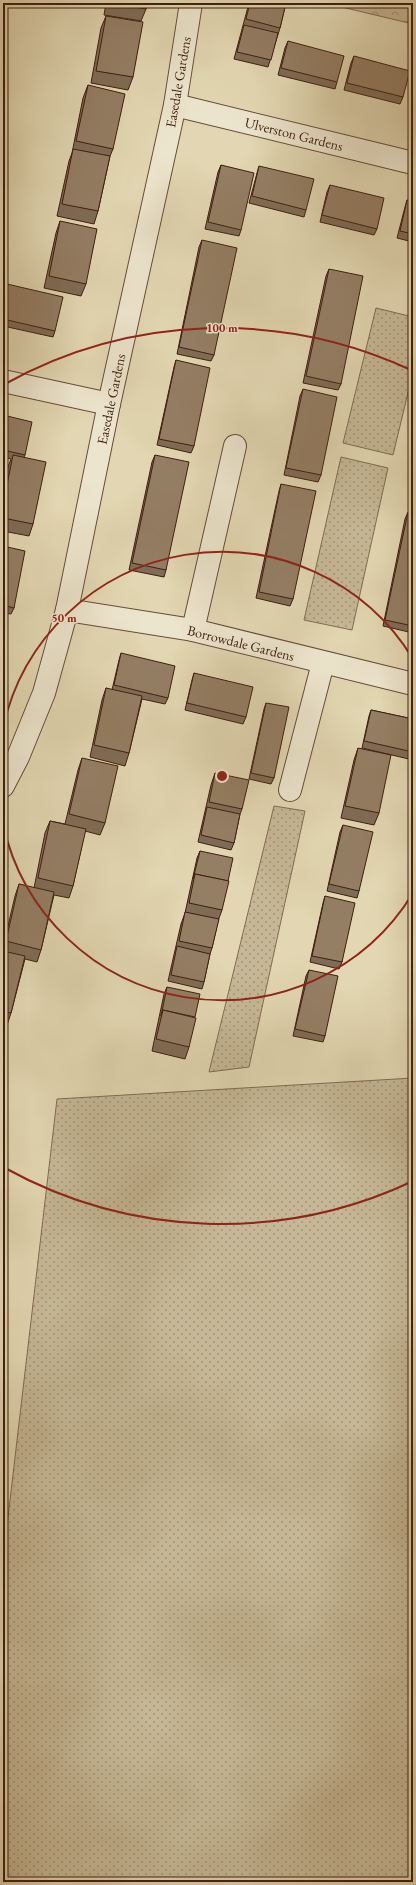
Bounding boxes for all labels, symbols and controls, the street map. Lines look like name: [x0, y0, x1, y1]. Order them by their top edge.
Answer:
street label: Easedale Gardens: [161, 35, 195, 129]
street label: Ulverston Gardens: [243, 113, 345, 155]
text: 100 m: [206, 320, 238, 336]
street label: Easedale Gardens: [93, 352, 129, 446]
text: 50 m: [51, 610, 77, 626]
street label: Borrowdale Gardens: [186, 621, 297, 665]
centre of rings: [215, 769, 229, 783]

